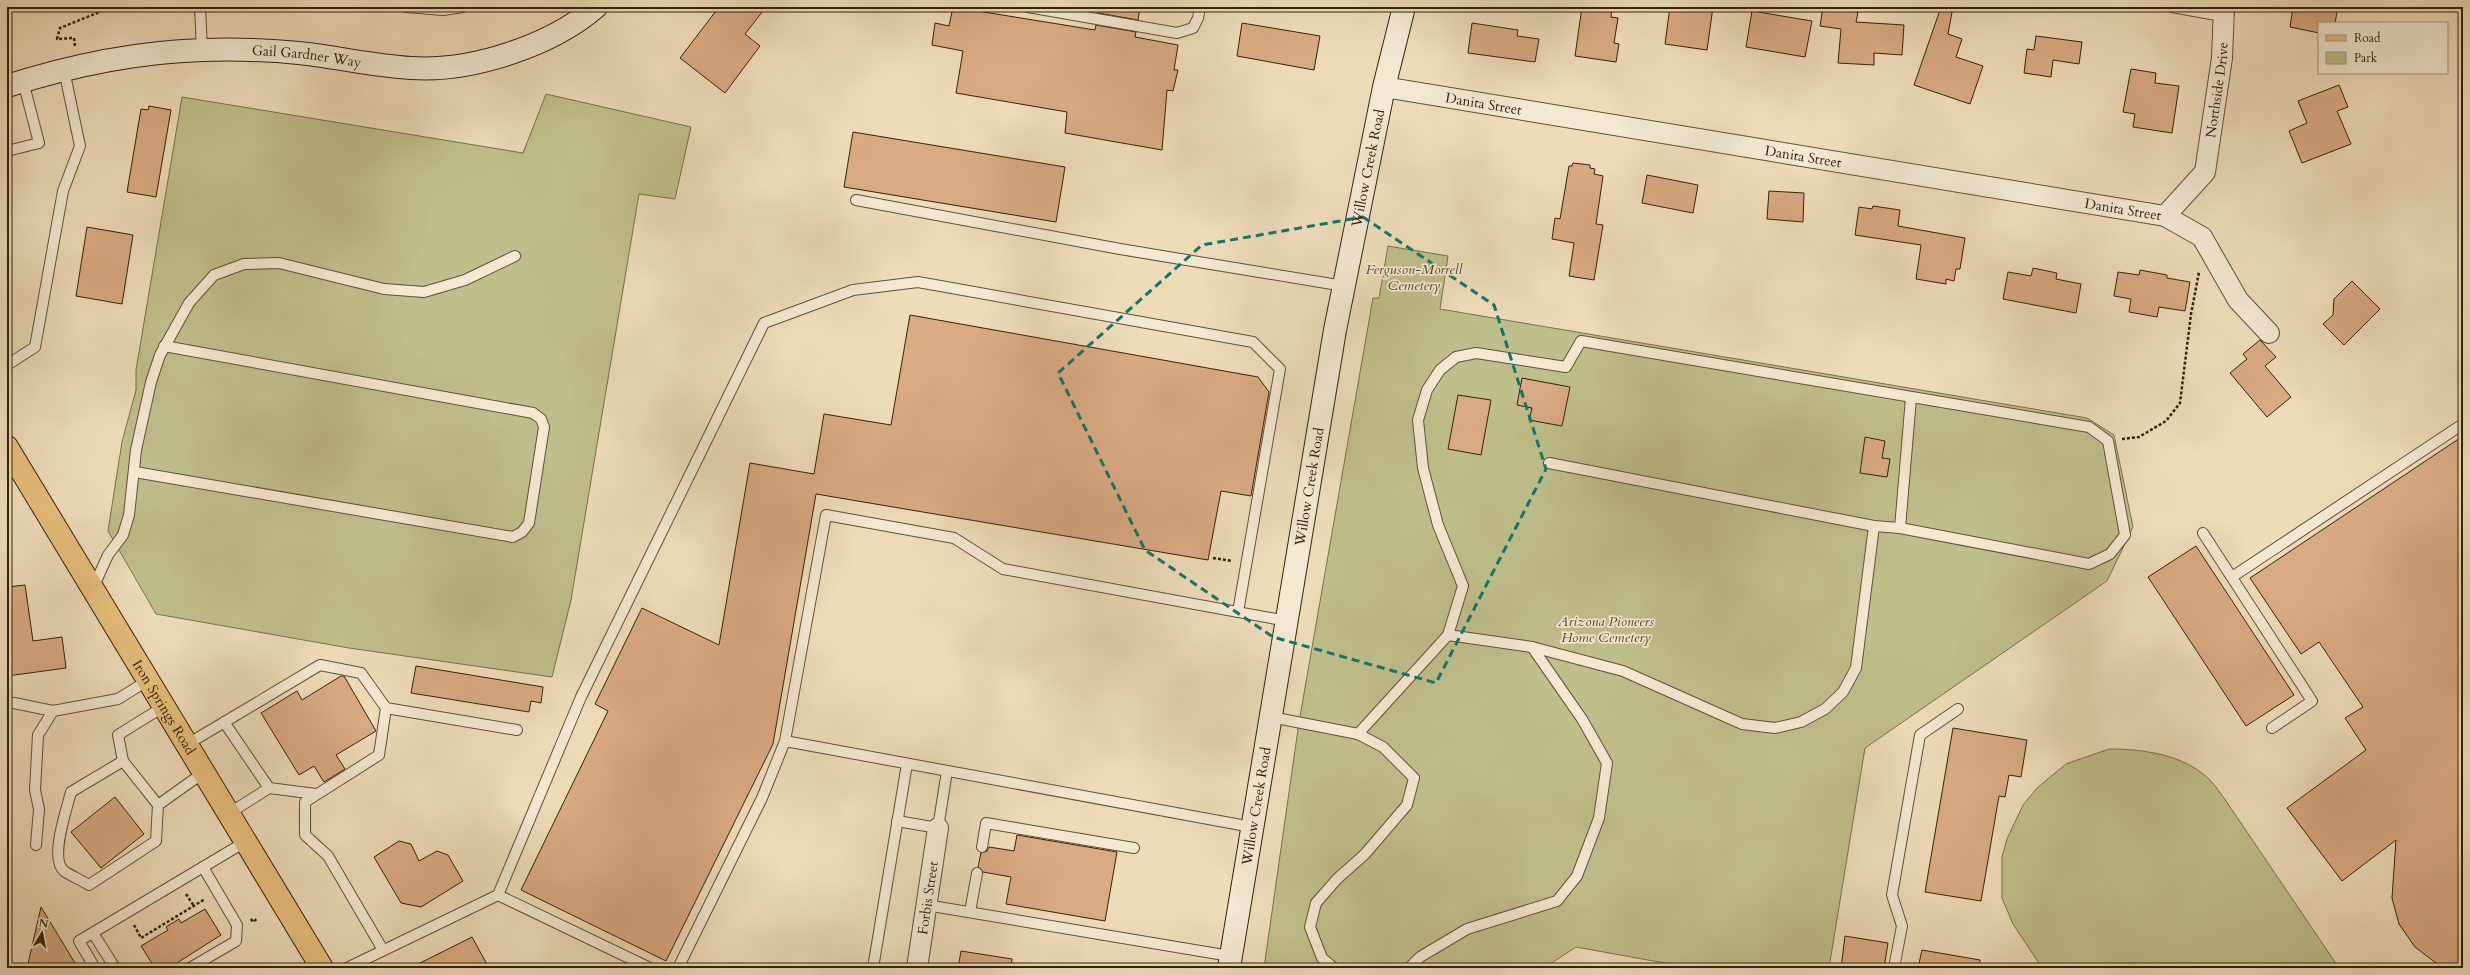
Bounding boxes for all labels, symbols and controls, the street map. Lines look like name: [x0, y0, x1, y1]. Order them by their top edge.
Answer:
legend: [2318, 22, 2448, 74]
text: Road: [2354, 30, 2381, 46]
street label: Gail Gardner Way: [252, 41, 363, 72]
street label: Northside Drive: [2201, 42, 2233, 139]
text: Park: [2354, 50, 2378, 66]
street label: Danita Street: [1444, 88, 1524, 120]
street label: Willow Creek Road: [1347, 107, 1389, 230]
street label: Danita Street: [1764, 141, 1843, 173]
street label: Danita Street: [2083, 194, 2163, 225]
park label: Ferguson-Morrell Cemetery: [1366, 260, 1464, 295]
street label: Willow Creek Road: [1290, 426, 1329, 548]
park label: Arizona Pioneers Home Cemetery: [1557, 612, 1654, 647]
street label: Iron Springs Road: [128, 656, 200, 759]
street label: Willow Creek Road: [1237, 745, 1276, 868]
street label: Forbis Street: [913, 859, 943, 936]
north arrow: [22, 913, 62, 953]
text: N: [38, 915, 50, 932]

